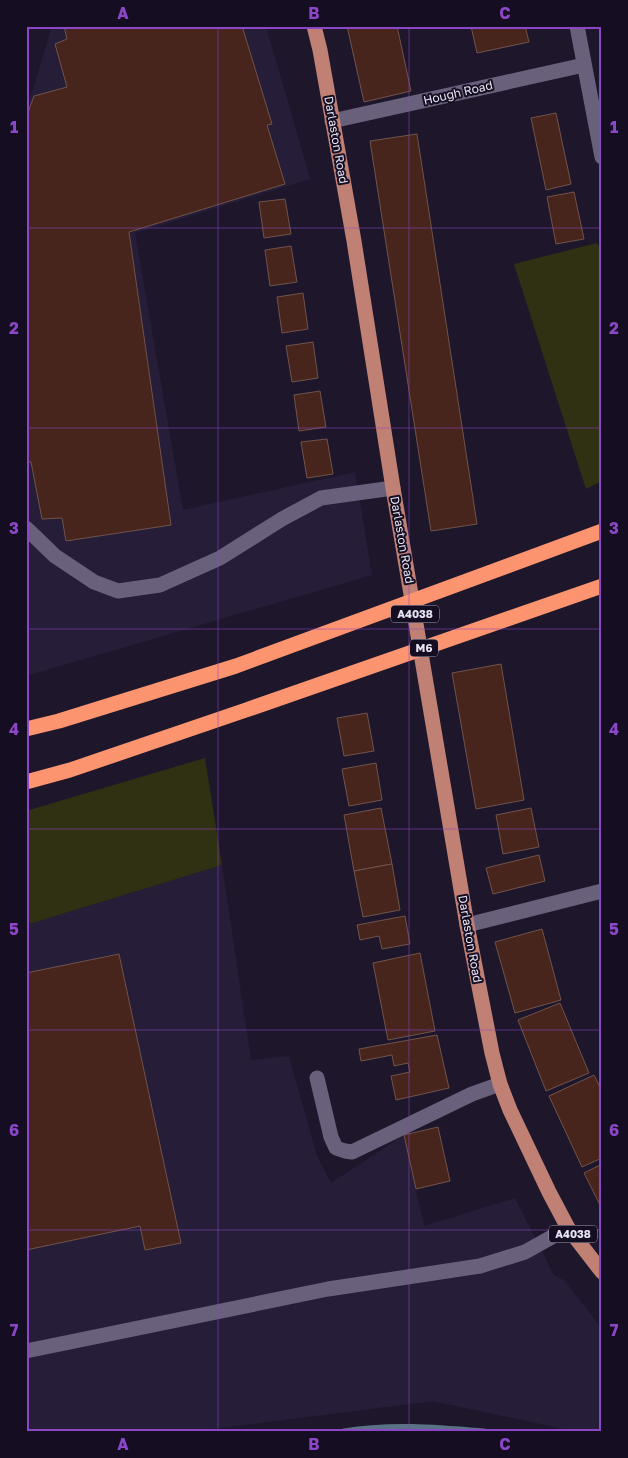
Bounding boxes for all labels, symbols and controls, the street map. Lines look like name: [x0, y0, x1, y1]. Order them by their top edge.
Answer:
text: A: [117, 3, 129, 23]
text: B: [308, 3, 320, 23]
text: C: [499, 3, 511, 23]
street label: Hough Road: [422, 77, 494, 108]
street label: Darlaston Road: [321, 95, 352, 185]
text: 1: [10, 117, 18, 137]
text: 1: [610, 117, 618, 137]
text: 2: [9, 318, 19, 338]
text: 2: [609, 318, 619, 338]
street label: Darlaston Road: [387, 495, 418, 585]
text: 3: [9, 518, 19, 538]
text: 3: [609, 518, 619, 538]
road number: A4038: [391, 606, 439, 622]
road number: M6: [410, 640, 438, 656]
text: 4: [9, 719, 19, 739]
text: 4: [609, 719, 619, 739]
street label: Darlaston Road: [455, 894, 486, 984]
text: 5: [9, 919, 19, 939]
text: 5: [609, 919, 619, 939]
text: 6: [9, 1120, 19, 1140]
text: 6: [609, 1120, 619, 1140]
road number: A4038: [549, 1226, 597, 1242]
text: 7: [10, 1320, 19, 1340]
text: 7: [610, 1320, 619, 1340]
text: A: [117, 1434, 129, 1454]
text: B: [308, 1434, 320, 1454]
text: C: [499, 1434, 511, 1454]

